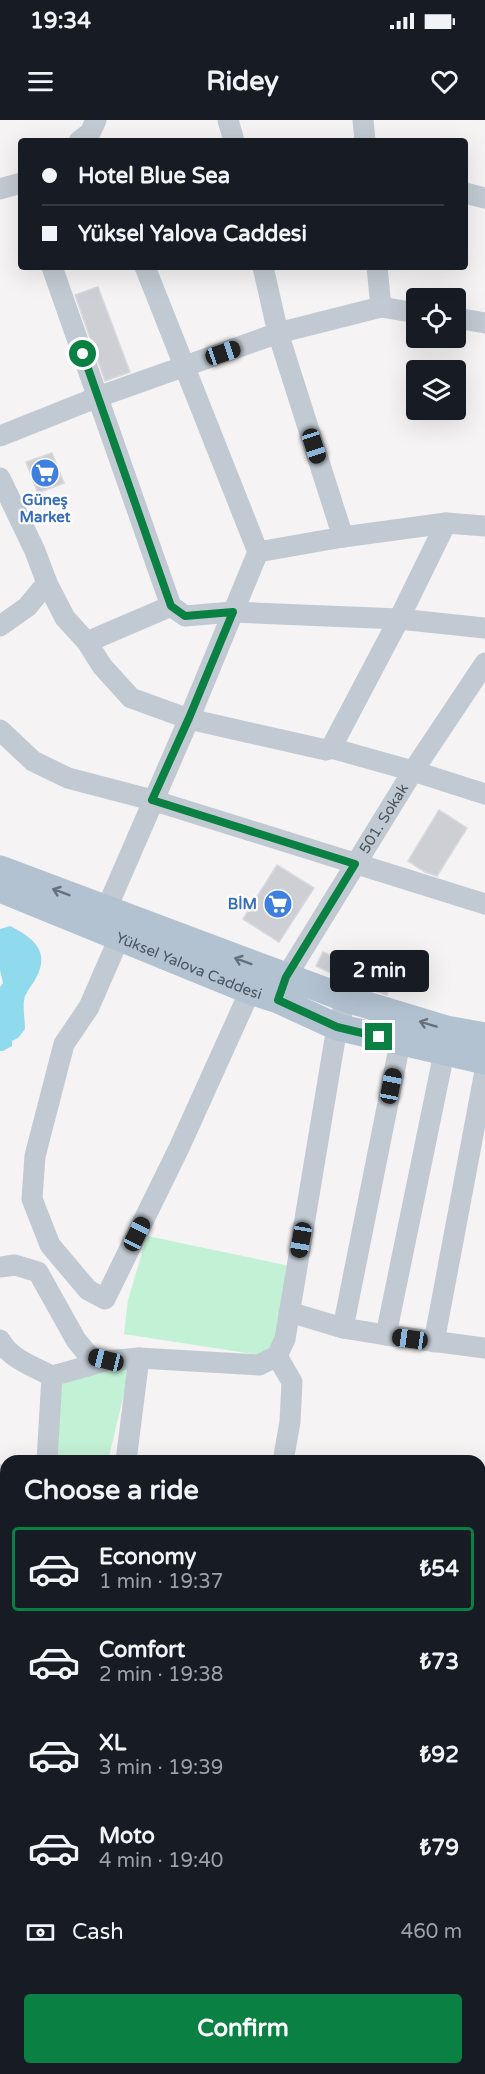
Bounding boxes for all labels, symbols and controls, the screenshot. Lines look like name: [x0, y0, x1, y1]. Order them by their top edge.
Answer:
text: 19:34: [30, 8, 91, 34]
icon: menu: [24, 65, 57, 98]
text: Ridey: [206, 65, 279, 98]
icon: heart: [428, 65, 461, 98]
text: Hotel Blue Sea: [78, 163, 230, 189]
text: Yüksel Yalova Caddesi: [78, 221, 307, 247]
map controls: [406, 288, 466, 420]
button: locate: [406, 288, 466, 348]
car: [203, 339, 243, 367]
route start: [69, 340, 96, 367]
button: layers: [406, 360, 466, 420]
car: [300, 426, 328, 466]
supermarket icon: Güneş Market: [29, 457, 61, 489]
place label: Güneş Market: [20, 491, 71, 526]
street label: 501. Sokak: [355, 780, 412, 857]
one-way arrow: [52, 886, 71, 897]
supermarket icon: BİM: [262, 888, 294, 920]
place label: BİM: [228, 895, 257, 913]
street label: Yüksel Yalova Caddesi: [113, 928, 264, 1003]
callout: 2 min: [330, 950, 428, 992]
one-way arrow: [235, 955, 253, 966]
text: 2 min: [353, 959, 406, 983]
one-way arrow: [419, 1018, 438, 1029]
route end: [365, 1023, 392, 1050]
car: [379, 1067, 403, 1105]
car: [121, 1214, 153, 1254]
car: [289, 1221, 313, 1259]
car: [391, 1328, 429, 1350]
car: [86, 1347, 126, 1373]
text: Choose a ride: [24, 1474, 199, 1507]
icon: car: [27, 1542, 81, 1596]
text: Economy: [99, 1544, 196, 1570]
text: ₺54: [420, 1556, 459, 1582]
text: 1 min · 19:37: [99, 1570, 223, 1594]
icon: car: [27, 1635, 81, 1689]
text: Comfort: [99, 1637, 185, 1663]
text: ₺73: [420, 1649, 459, 1675]
text: 2 min · 19:38: [99, 1663, 223, 1687]
icon: car: [27, 1728, 81, 1782]
text: XL: [99, 1730, 126, 1756]
text: ₺92: [420, 1742, 459, 1768]
text: 3 min · 19:39: [99, 1756, 223, 1780]
icon: car: [27, 1821, 81, 1875]
text: Moto: [99, 1823, 155, 1849]
text: ₺79: [420, 1835, 459, 1861]
text: 4 min · 19:40: [99, 1849, 223, 1873]
icon: cash: [24, 1916, 57, 1949]
text: Cash: [72, 1919, 124, 1945]
text: 460 m: [401, 1920, 462, 1944]
button: Confirm: [24, 1994, 462, 2063]

